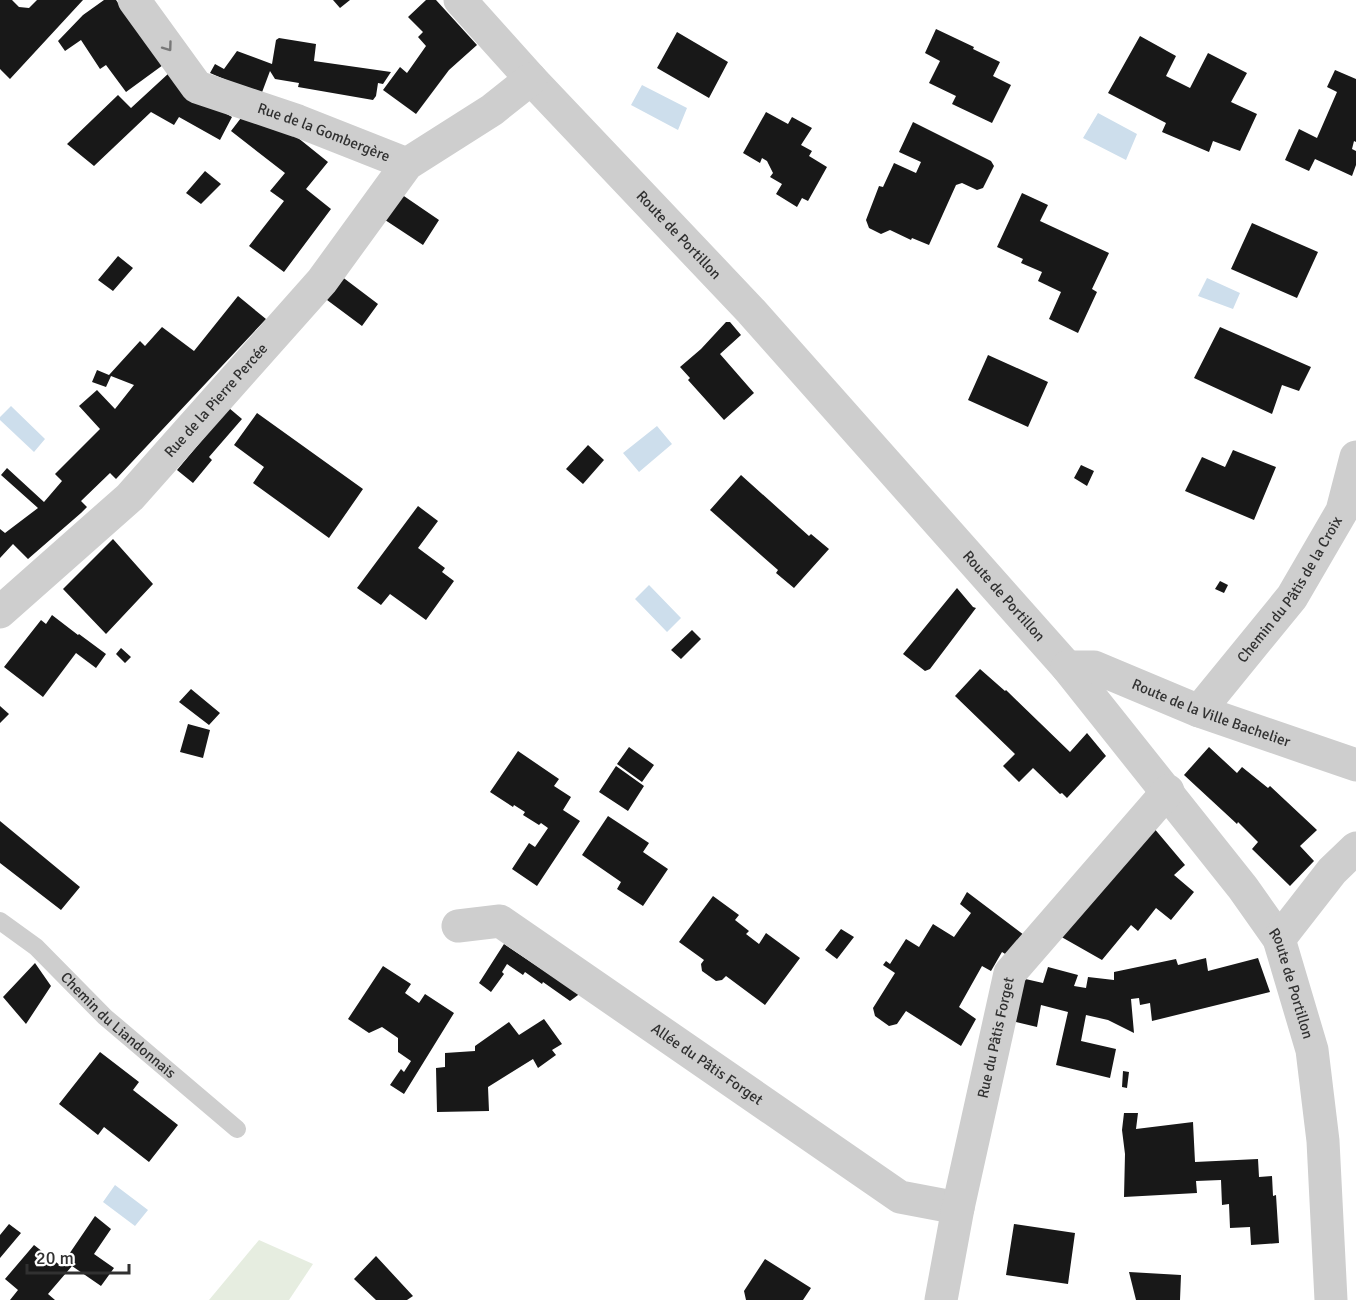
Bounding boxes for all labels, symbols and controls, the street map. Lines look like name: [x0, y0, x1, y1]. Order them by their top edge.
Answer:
one-way arrow: [161, 41, 172, 52]
street label: Rue de la Gombergère: [255, 99, 393, 165]
street label: Route de Portillon: [633, 187, 725, 283]
street label: Rue de la Pierre Percée: [161, 340, 271, 461]
street label: Chemin du Pâtis de la Croix: [1233, 513, 1346, 666]
street label: Route de Portillon: [959, 547, 1049, 645]
street label: Route de la Ville Bachelier: [1129, 675, 1293, 751]
street label: Route de Portillon: [1265, 924, 1317, 1041]
street label: Chemin du Liandonnais: [57, 968, 180, 1082]
street label: Rue du Pâtis Forget: [974, 975, 1018, 1100]
street label: Allée du Pâtis Forget: [648, 1019, 766, 1109]
scale bar: [27, 1237, 129, 1275]
text: 20 m: [36, 1247, 74, 1269]

